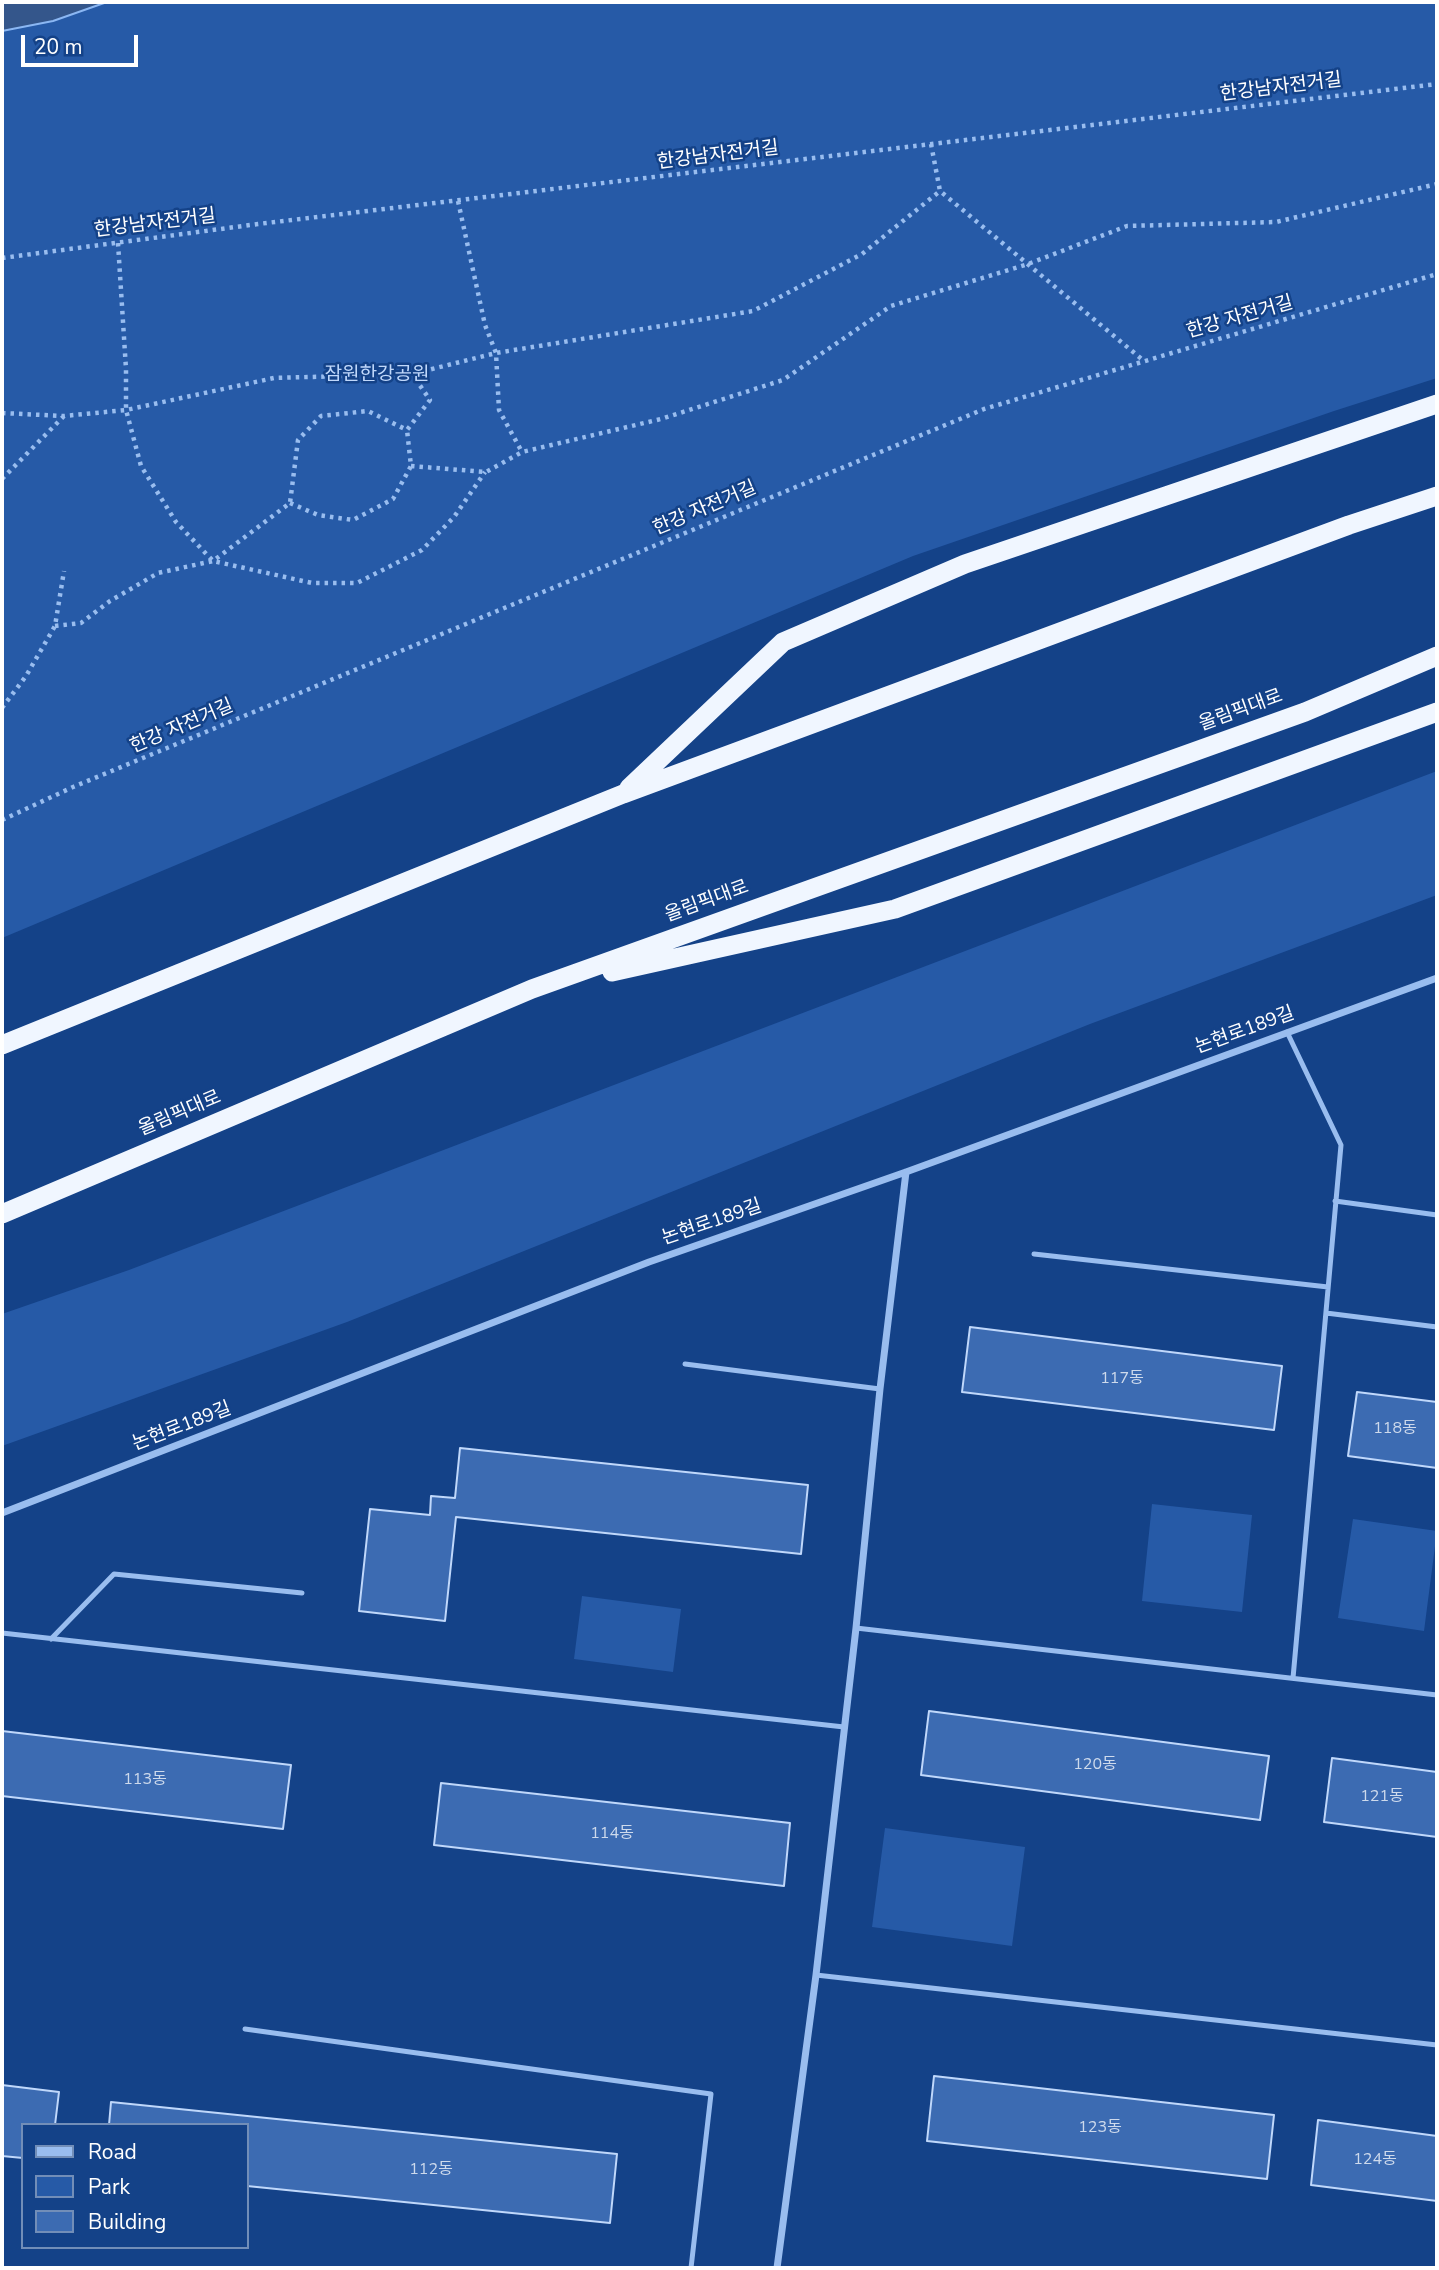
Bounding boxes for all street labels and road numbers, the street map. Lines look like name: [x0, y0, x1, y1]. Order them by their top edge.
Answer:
street label: 한강남자전거길: [1219, 69, 1343, 107]
street label: 한강남자전거길: [656, 137, 780, 175]
street label: 한강남자전거길: [93, 205, 217, 243]
street label: 한강 자전거길: [1184, 292, 1296, 344]
street label: 한강 자전거길: [650, 477, 760, 541]
street label: 올림픽대로: [1196, 685, 1286, 737]
street label: 한강 자전거길: [127, 695, 237, 759]
street label: 올림픽대로: [662, 876, 752, 928]
street label: 논현로189길: [1192, 1002, 1298, 1060]
street label: 올림픽대로: [135, 1086, 225, 1142]
street label: 논현로189길: [659, 1195, 765, 1251]
street label: 논현로189길: [129, 1398, 235, 1456]

